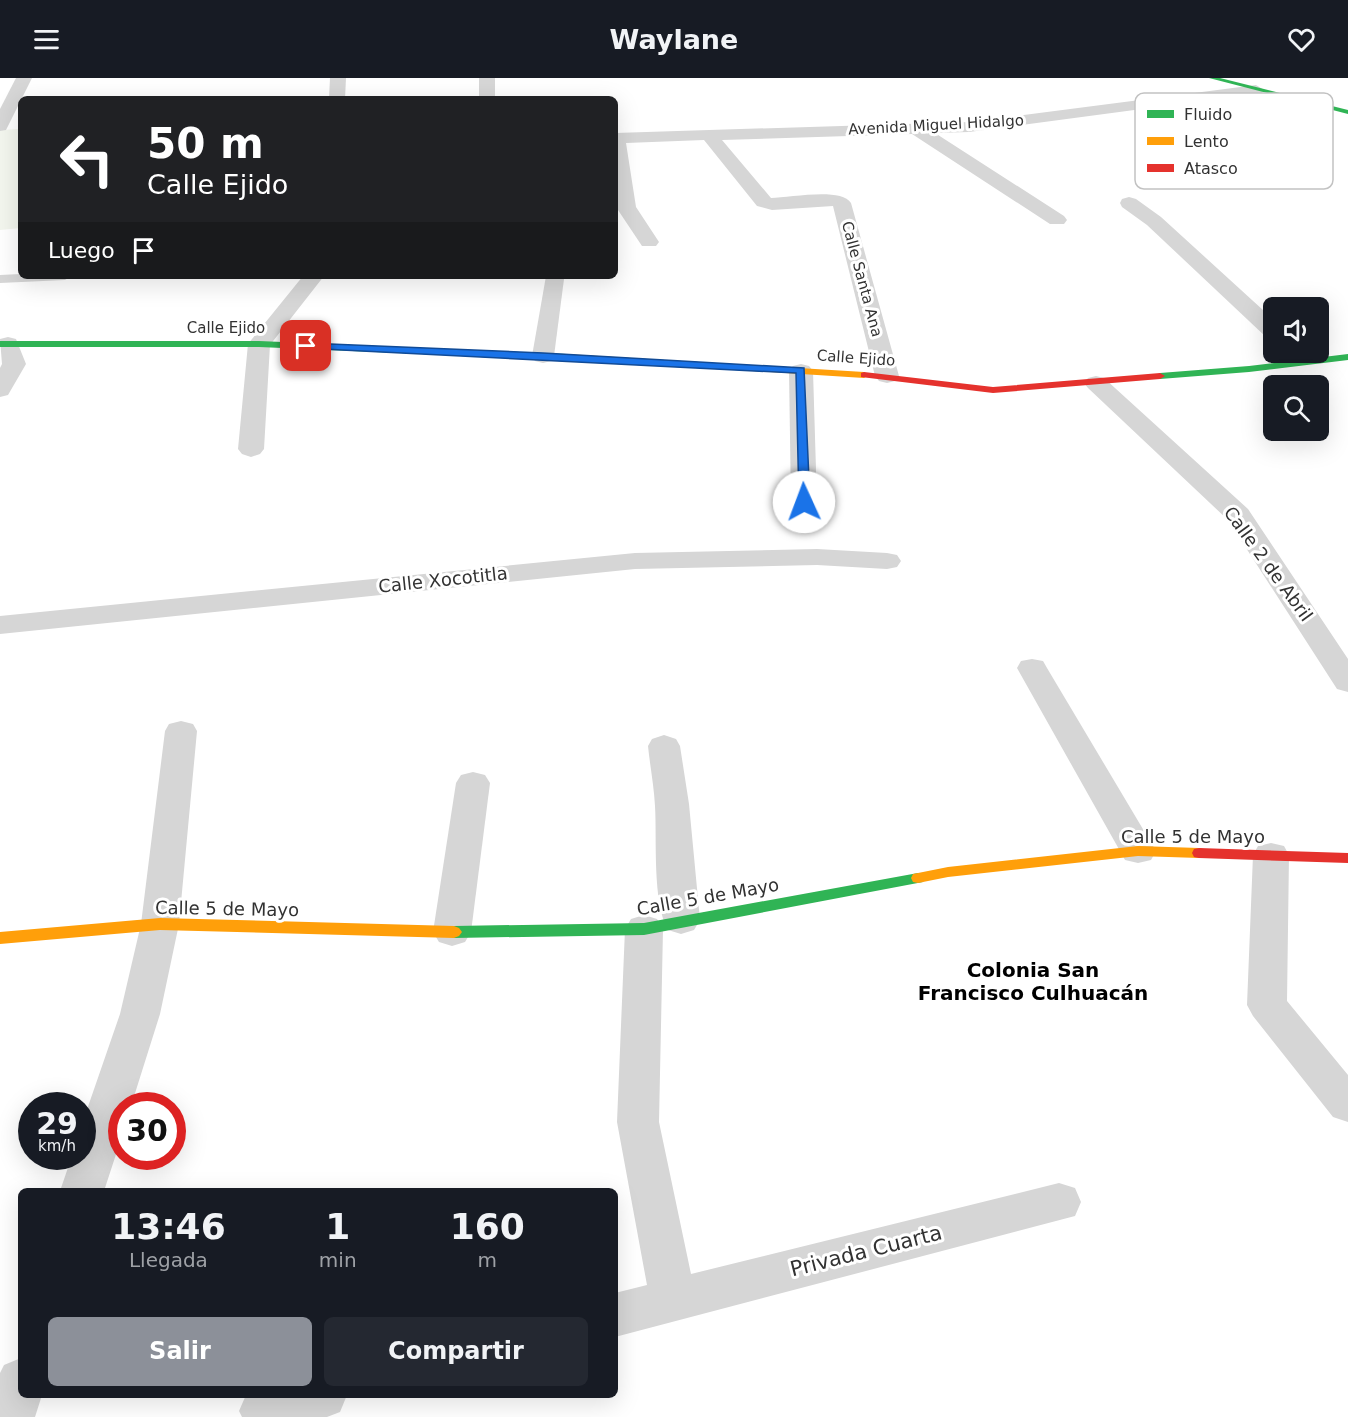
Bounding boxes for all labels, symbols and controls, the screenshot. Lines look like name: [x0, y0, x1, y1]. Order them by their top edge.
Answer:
icon: menu: [30, 23, 63, 56]
icon: heart: [1285, 23, 1318, 56]
text: Waylane: [610, 24, 738, 55]
legend: [1135, 93, 1333, 189]
text: Fluido: [1184, 105, 1232, 124]
street label: Avenida Miguel Hidalgo: [848, 111, 1024, 139]
text: 50 m: [147, 119, 264, 168]
icon: left: [48, 120, 126, 198]
text: Lento: [1184, 132, 1229, 151]
text: Atasco: [1184, 159, 1238, 178]
text: Calle Ejido: [147, 169, 288, 200]
street label: Calle Santa Ana: [838, 219, 886, 339]
icon: arrive: [127, 234, 160, 267]
text: Luego: [48, 238, 115, 263]
map controls: [1263, 297, 1329, 441]
button: sound: [1263, 297, 1329, 363]
street label: Calle Ejido: [187, 319, 265, 337]
pin: [280, 320, 331, 371]
icon: arrive: [289, 329, 322, 362]
street label: Calle Ejido: [816, 346, 896, 370]
button: search: [1263, 375, 1329, 441]
position arrow: [772, 470, 836, 534]
street label: Calle 2 de Abril: [1220, 502, 1317, 625]
street label: Calle Xocotitla: [377, 562, 509, 597]
street label: Calle 5 de Mayo: [1121, 826, 1265, 847]
street label: Calle 5 de Mayo: [635, 874, 781, 919]
street label: Calle 5 de Mayo: [155, 897, 299, 920]
district label: Colonia San Francisco Culhuacán: [918, 958, 1148, 1005]
speed limit sign: 30: [108, 1092, 186, 1170]
text: 29: [36, 1106, 78, 1141]
text: km/h: [38, 1137, 76, 1155]
text: 13:46: [111, 1206, 226, 1247]
text: 1: [325, 1206, 350, 1247]
text: 160: [450, 1206, 525, 1247]
street label: Privada Cuarta: [788, 1221, 944, 1281]
text: Llegada: [129, 1248, 208, 1272]
text: min: [319, 1248, 357, 1272]
text: m: [478, 1248, 497, 1272]
button: Salir: [48, 1317, 312, 1386]
button: Compartir: [324, 1317, 588, 1386]

